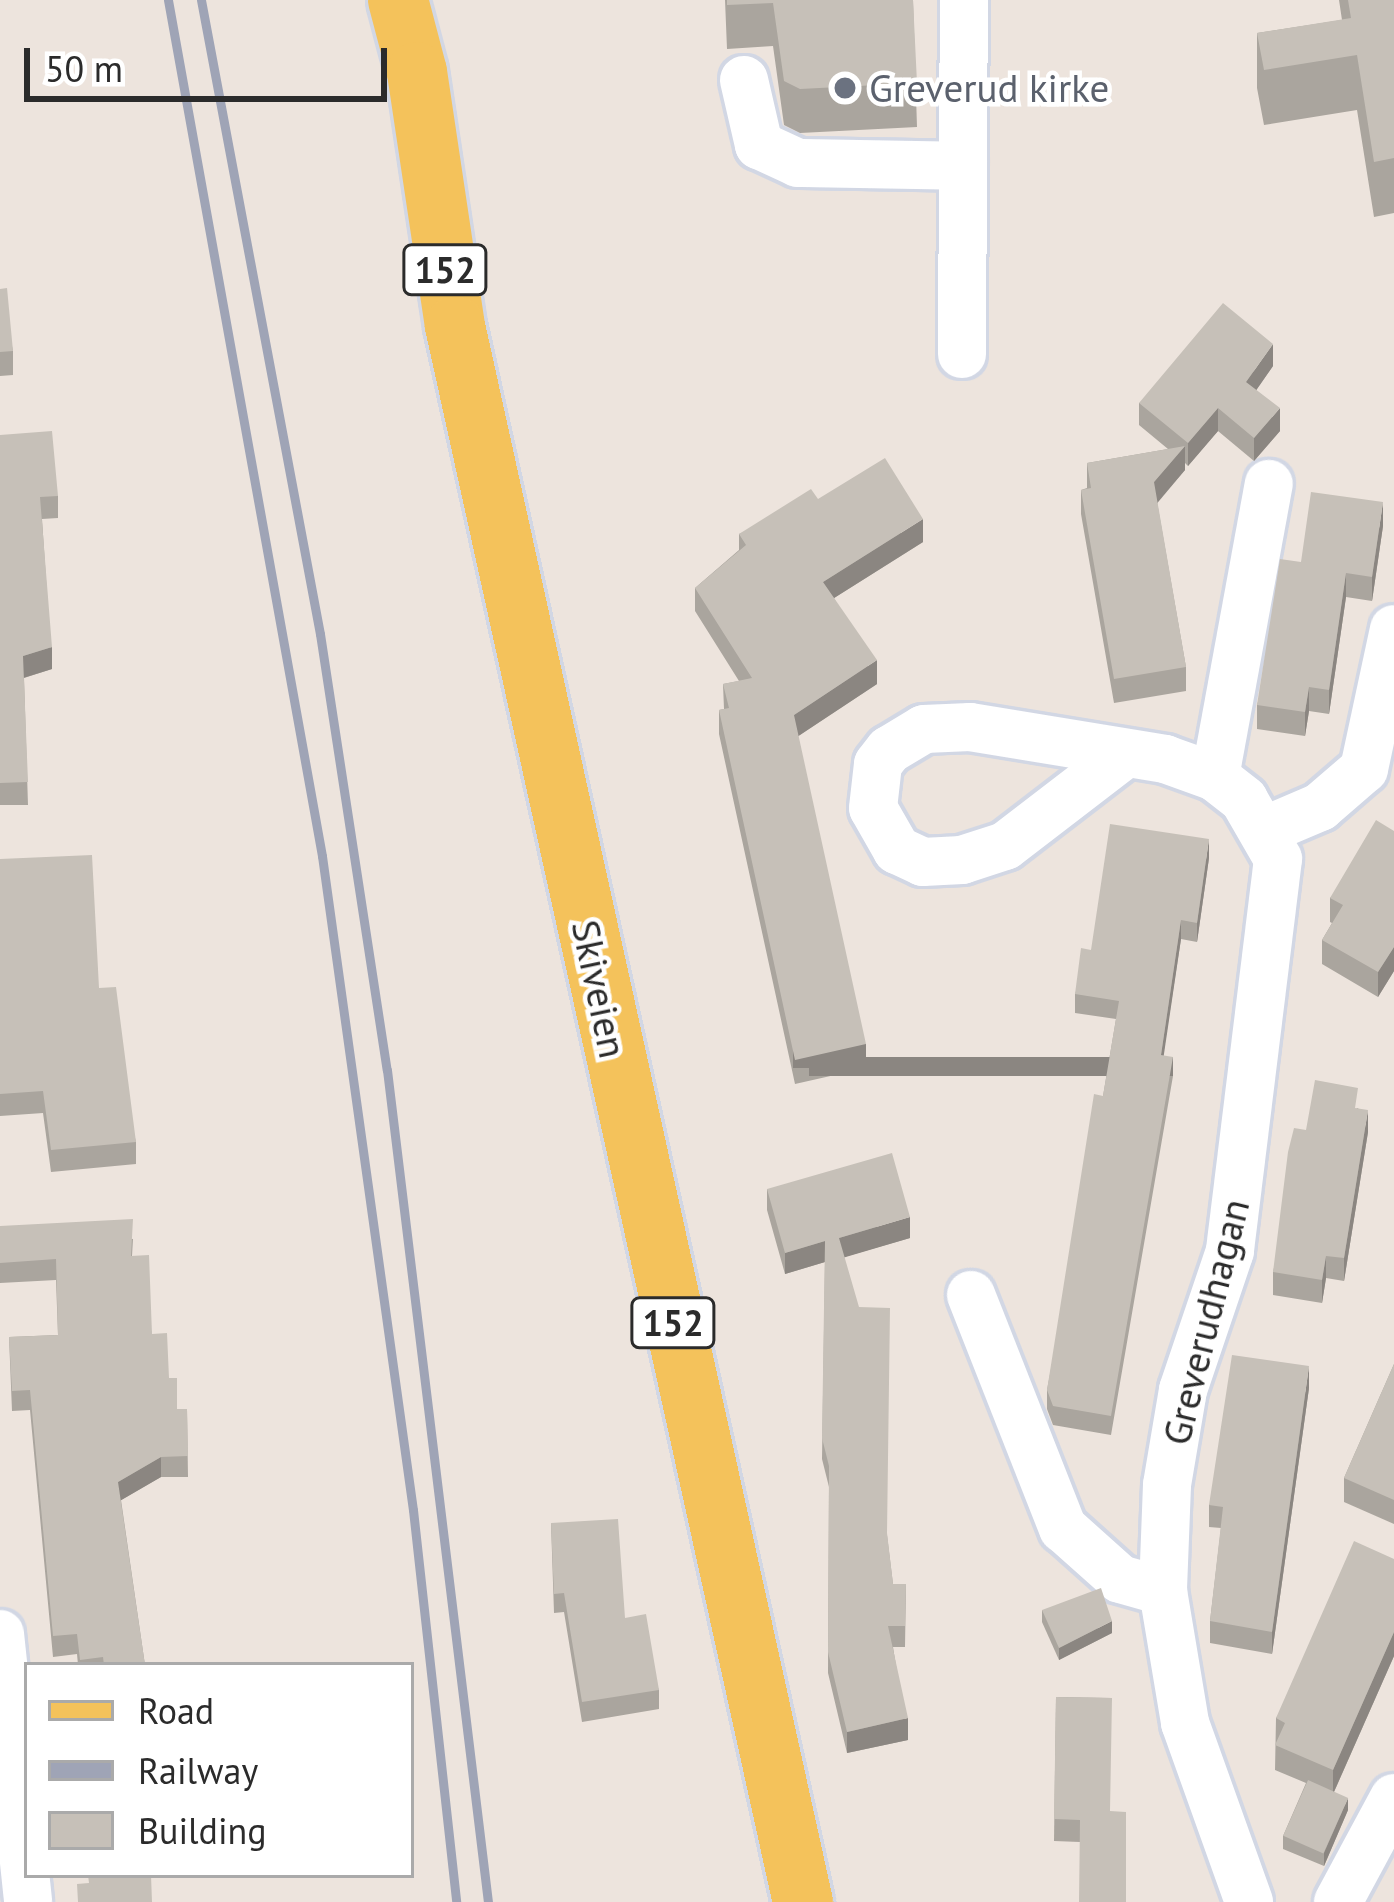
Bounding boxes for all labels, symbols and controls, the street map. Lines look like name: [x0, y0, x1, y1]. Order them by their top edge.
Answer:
scale bar: [30, 24, 393, 98]
text: 50 m: [45, 45, 123, 92]
place label: Greverud kirke: [869, 65, 1109, 111]
marker: Greverud kirke: [832, 75, 858, 101]
road number: 152: [400, 240, 490, 300]
street label: Skiveien: [562, 916, 636, 1062]
street label: Greverudhagan: [1153, 1194, 1259, 1450]
road number: 152: [628, 1293, 718, 1353]
legend: [24, 1662, 414, 1878]
text: Road: [138, 1687, 214, 1734]
text: Railway: [138, 1747, 258, 1794]
text: Building: [138, 1807, 267, 1854]

